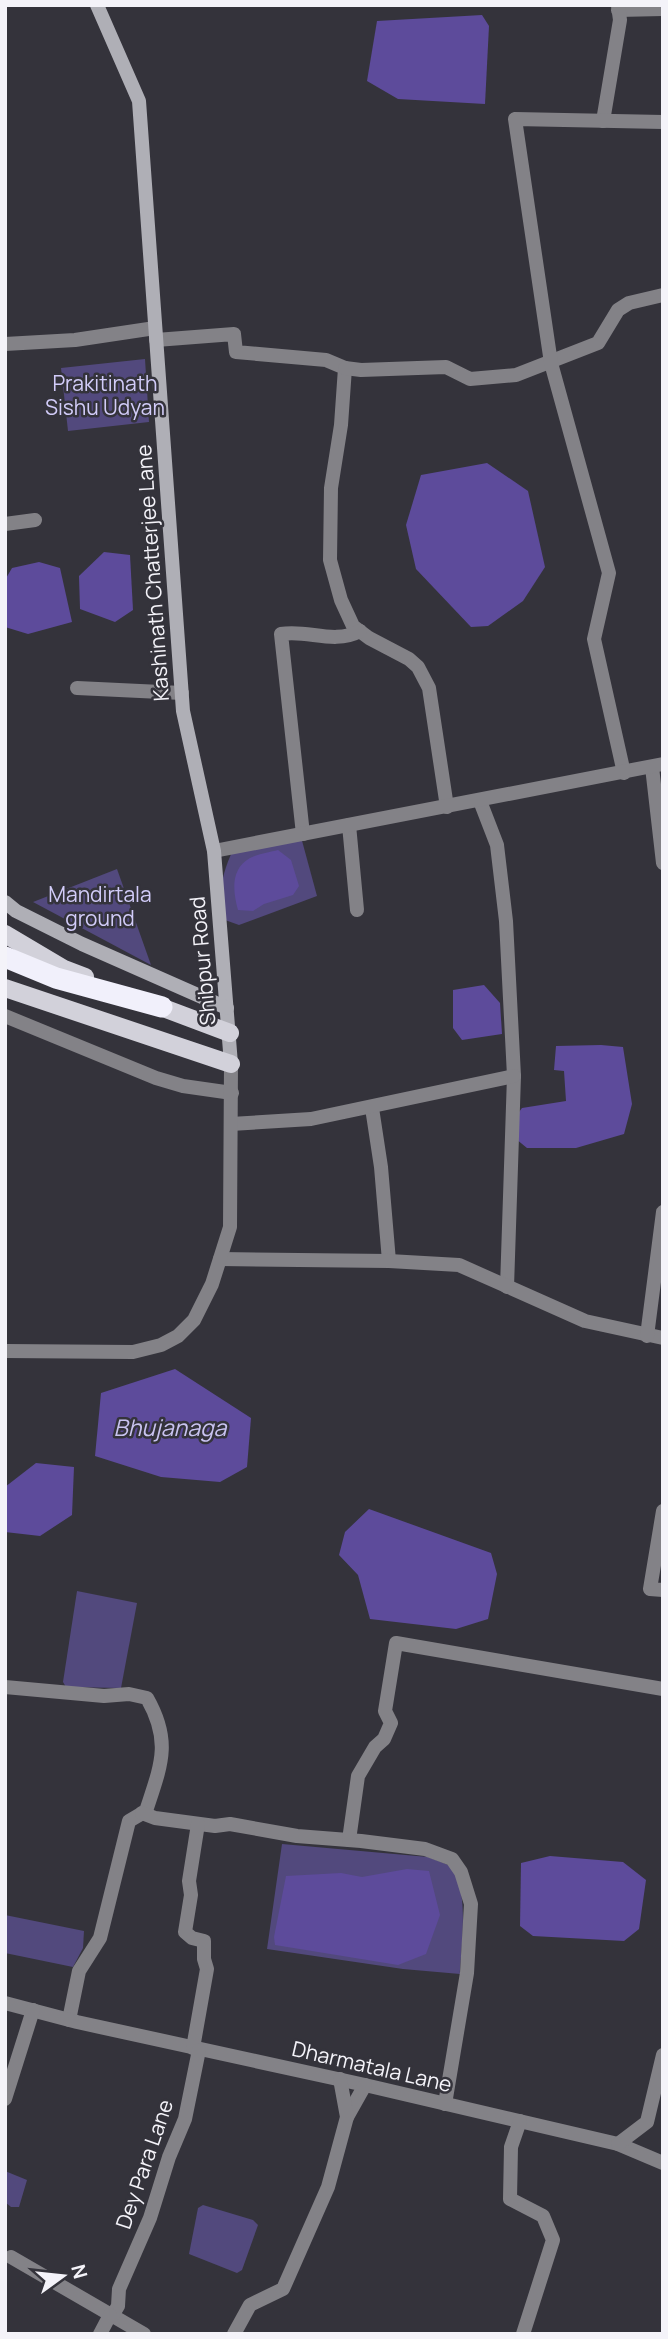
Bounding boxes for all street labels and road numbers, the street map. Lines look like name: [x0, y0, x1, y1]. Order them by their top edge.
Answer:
street label: Kashinath Chatterjee Lane: [129, 444, 175, 702]
street label: Shibpur Road: [182, 895, 222, 1027]
street label: Dharmatala Lane: [289, 2034, 455, 2098]
street label: Dey Para Lane: [109, 2095, 179, 2233]

